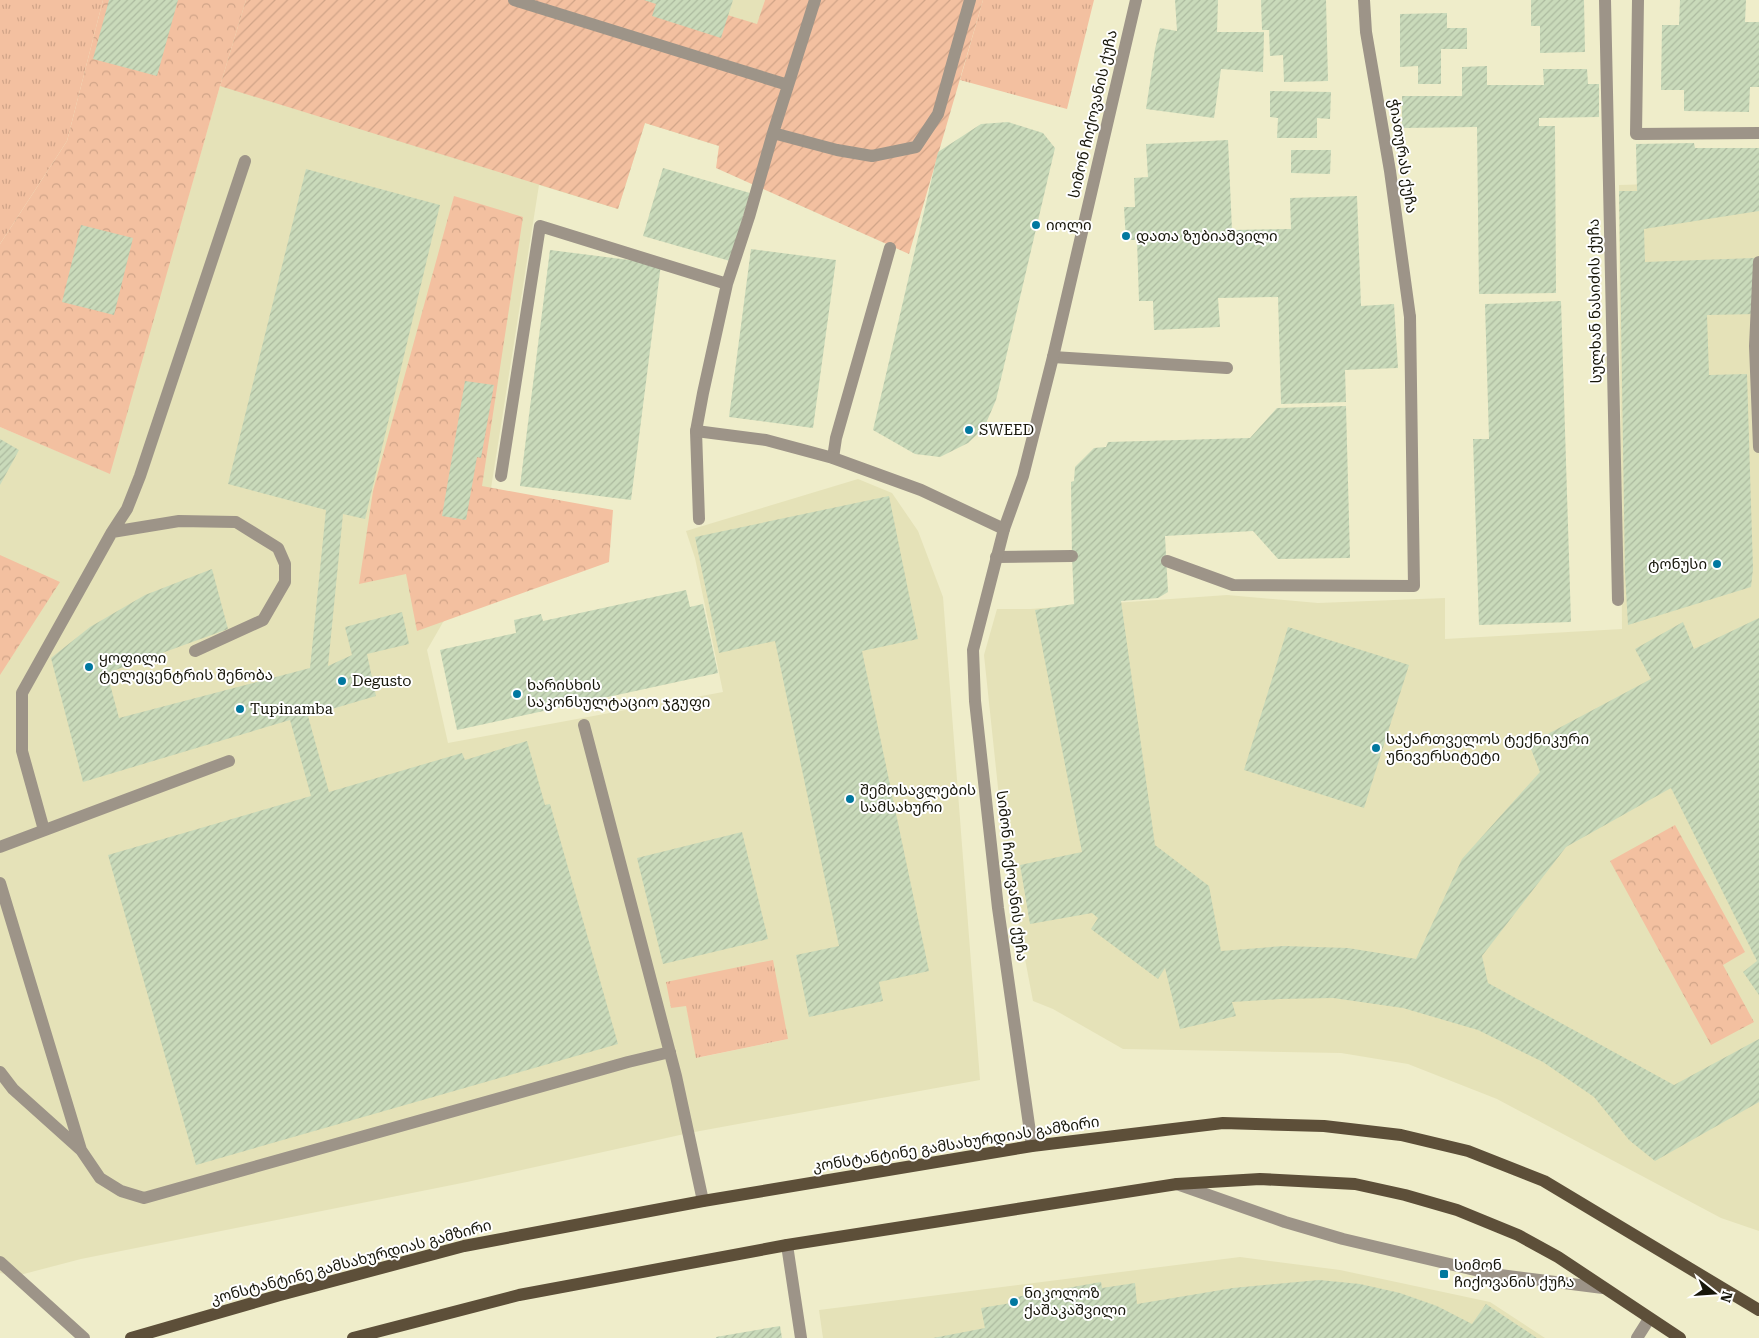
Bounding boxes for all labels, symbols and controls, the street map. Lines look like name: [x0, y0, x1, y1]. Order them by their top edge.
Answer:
street label: სიმონ ჩიქოვანის ქუჩა: [1065, 28, 1121, 200]
street label: ჭიათურას ქუჩა: [1385, 97, 1421, 215]
place label: იოლი: [1046, 216, 1092, 234]
street label: სულხან ნასიძის ქუჩა: [1585, 218, 1605, 384]
marker: იოლი: [1030, 219, 1042, 231]
place label: დათა ზუბიაშვილი: [1136, 227, 1278, 245]
marker: დათა ზუბიაშვილი: [1120, 230, 1132, 242]
place label: SWEED: [979, 421, 1034, 439]
marker: SWEED: [963, 424, 975, 436]
place label: ტონუსი: [1648, 555, 1707, 573]
marker: ტონუსი: [1711, 558, 1723, 570]
place label: ყოფილი ტელეცენტრის შენობა: [99, 649, 273, 684]
marker: ყოფილი ტელეცენტრის შენობა: [83, 661, 95, 673]
place label: Degusto: [352, 672, 412, 690]
marker: Degusto: [336, 675, 348, 687]
place label: ხარისხის საკონსულტაციო ჯგუფი: [527, 676, 710, 711]
marker: ხარისხის საკონსულტაციო ჯგუფი: [511, 688, 523, 700]
place label: Tupinamba: [250, 700, 333, 718]
marker: Tupinamba: [234, 703, 246, 715]
place label: საქართველოს ტექნიკური უნივერსიტეტი: [1386, 730, 1589, 765]
marker: საქართველოს ტექნიკური უნივერსიტეტი: [1370, 742, 1382, 754]
place label: შემოსავლების სამსახური: [860, 781, 976, 816]
street label: სიმონ ჩიქოვანის ქუჩა: [993, 790, 1031, 962]
marker: შემოსავლების სამსახური: [844, 793, 856, 805]
street label: კონსტანტინე გამსახურდიას გამზირი: [811, 1112, 1101, 1176]
street label: კონსტანტინე გამსახურდიას გამზირი: [209, 1216, 493, 1308]
place label: სიმონ ჩიქოვანის ქუჩა: [1454, 1256, 1574, 1291]
marker: სიმონ ჩიქოვანის ქუჩა: [1438, 1268, 1450, 1280]
north arrow: [1689, 1268, 1739, 1318]
place label: ნიკოლოზ ქაშაკაშვილი: [1024, 1284, 1126, 1319]
text: N: [1717, 1289, 1736, 1305]
marker: ნიკოლოზ ქაშაკაშვილი: [1008, 1296, 1020, 1308]

